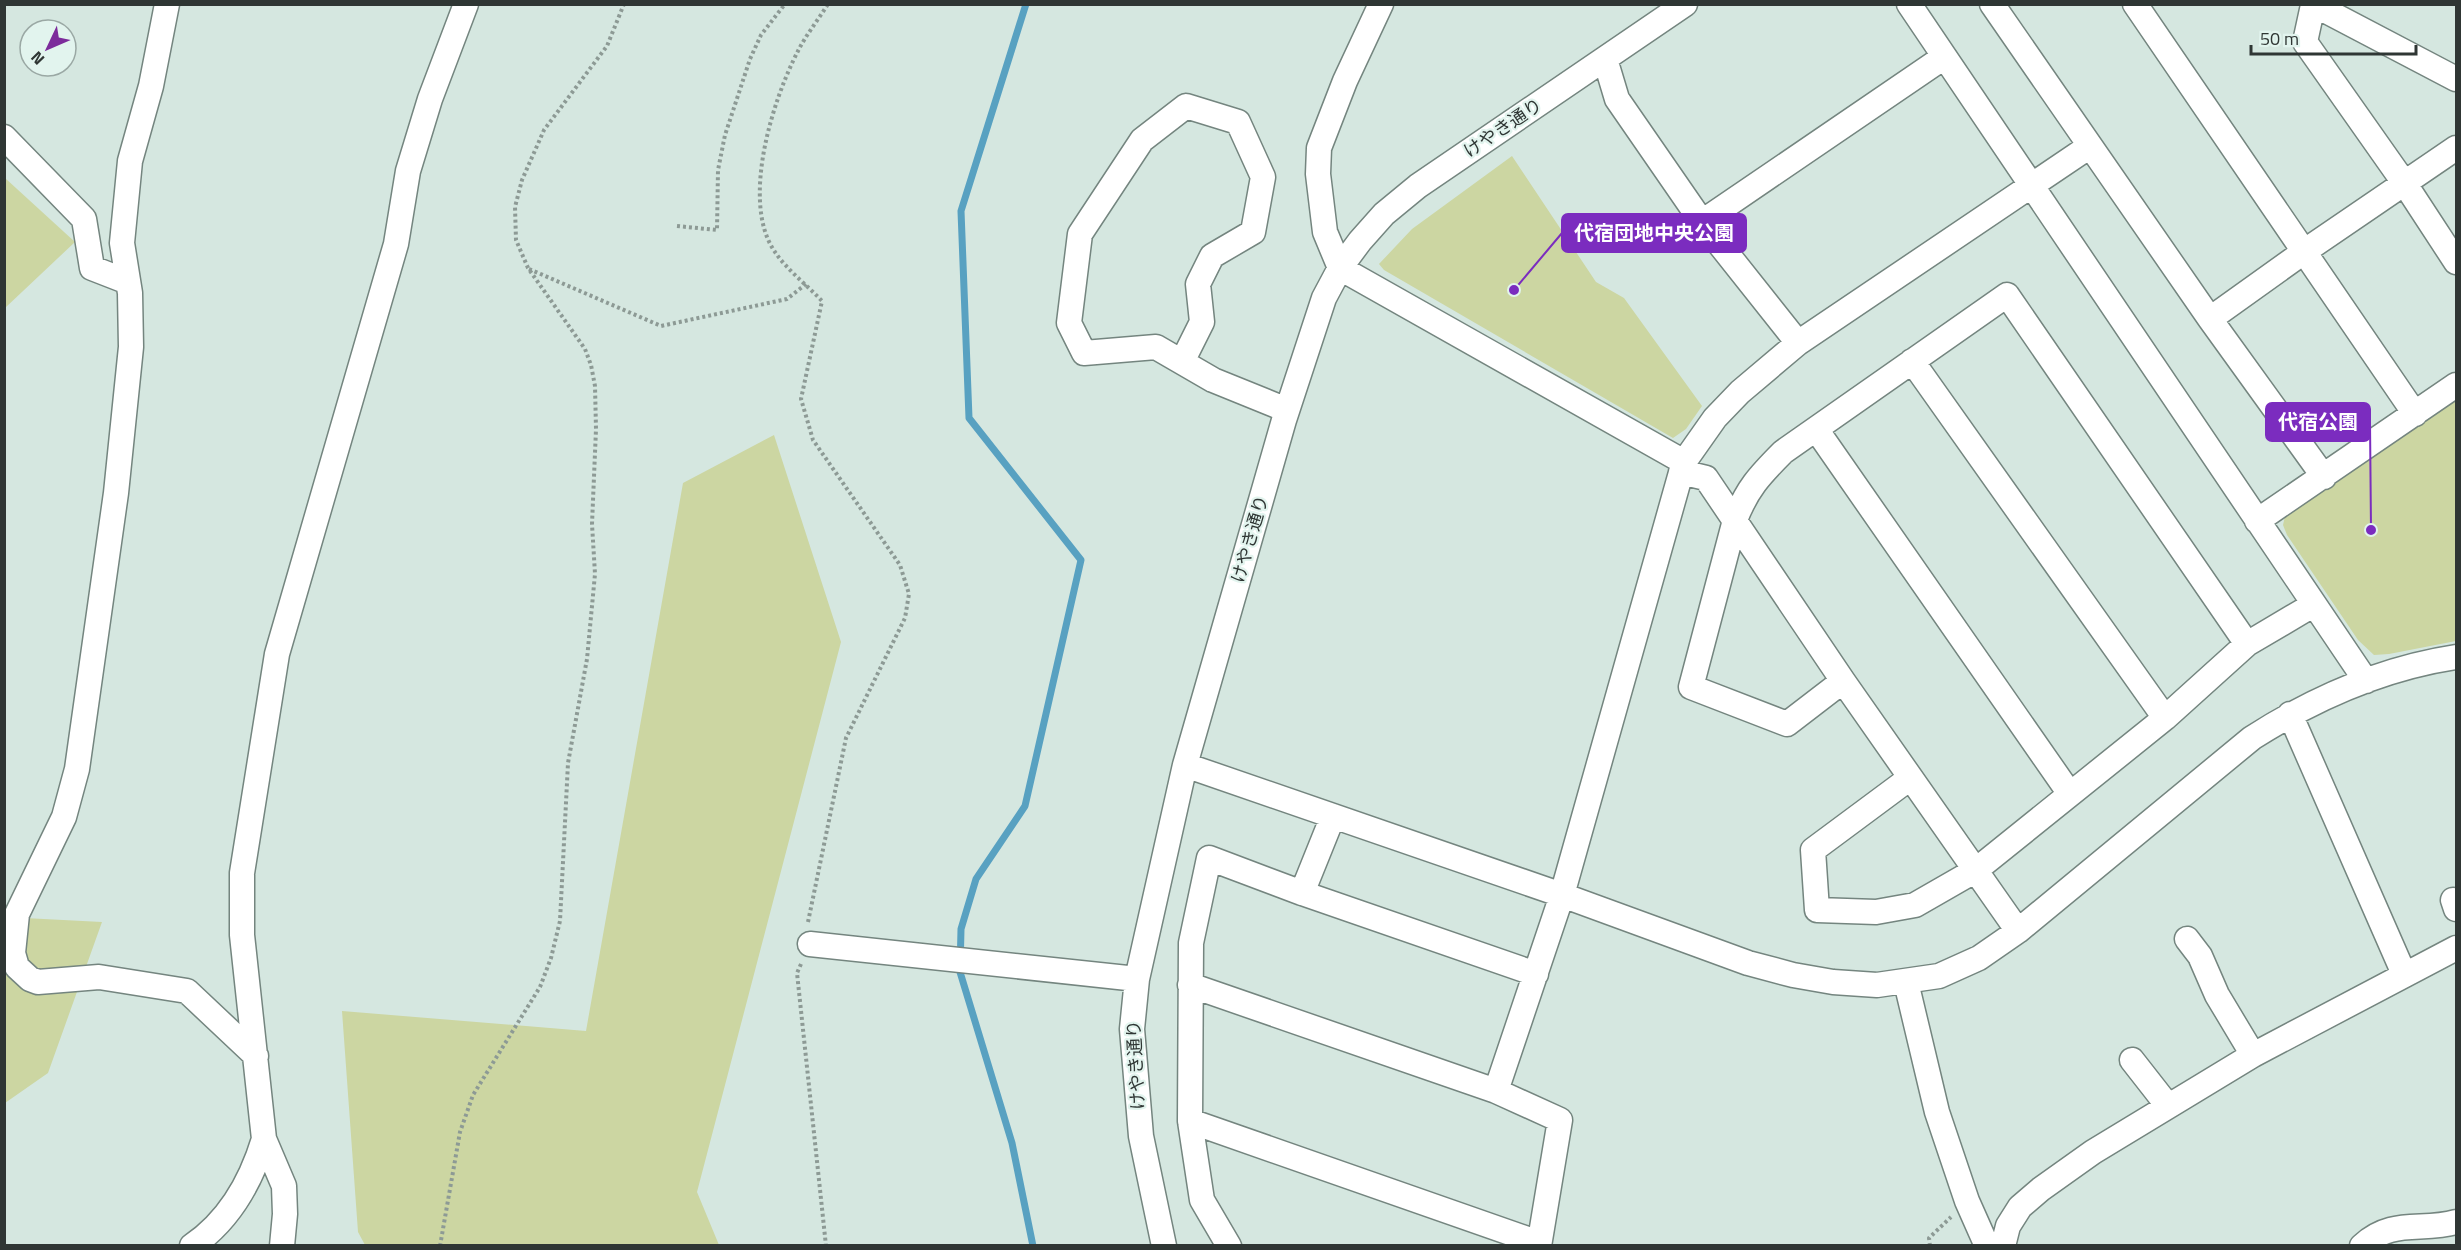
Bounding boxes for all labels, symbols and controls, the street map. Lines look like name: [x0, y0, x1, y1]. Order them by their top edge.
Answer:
north arrow: [18, 18, 78, 78]
scale bar: [2251, 18, 2416, 56]
text: 50 m: [2260, 25, 2299, 52]
text: N: [25, 46, 50, 71]
street label: けやき通り: [1458, 91, 1548, 164]
callout: 代宿団地中央公園: [1562, 214, 1746, 252]
text: 代宿団地中央公園: [1574, 217, 1734, 248]
callout: 代宿公園: [2266, 403, 2370, 441]
text: 代宿公園: [2278, 406, 2358, 437]
street label: けやき通り: [1224, 492, 1275, 586]
street label: けやき通り: [1120, 1019, 1151, 1111]

